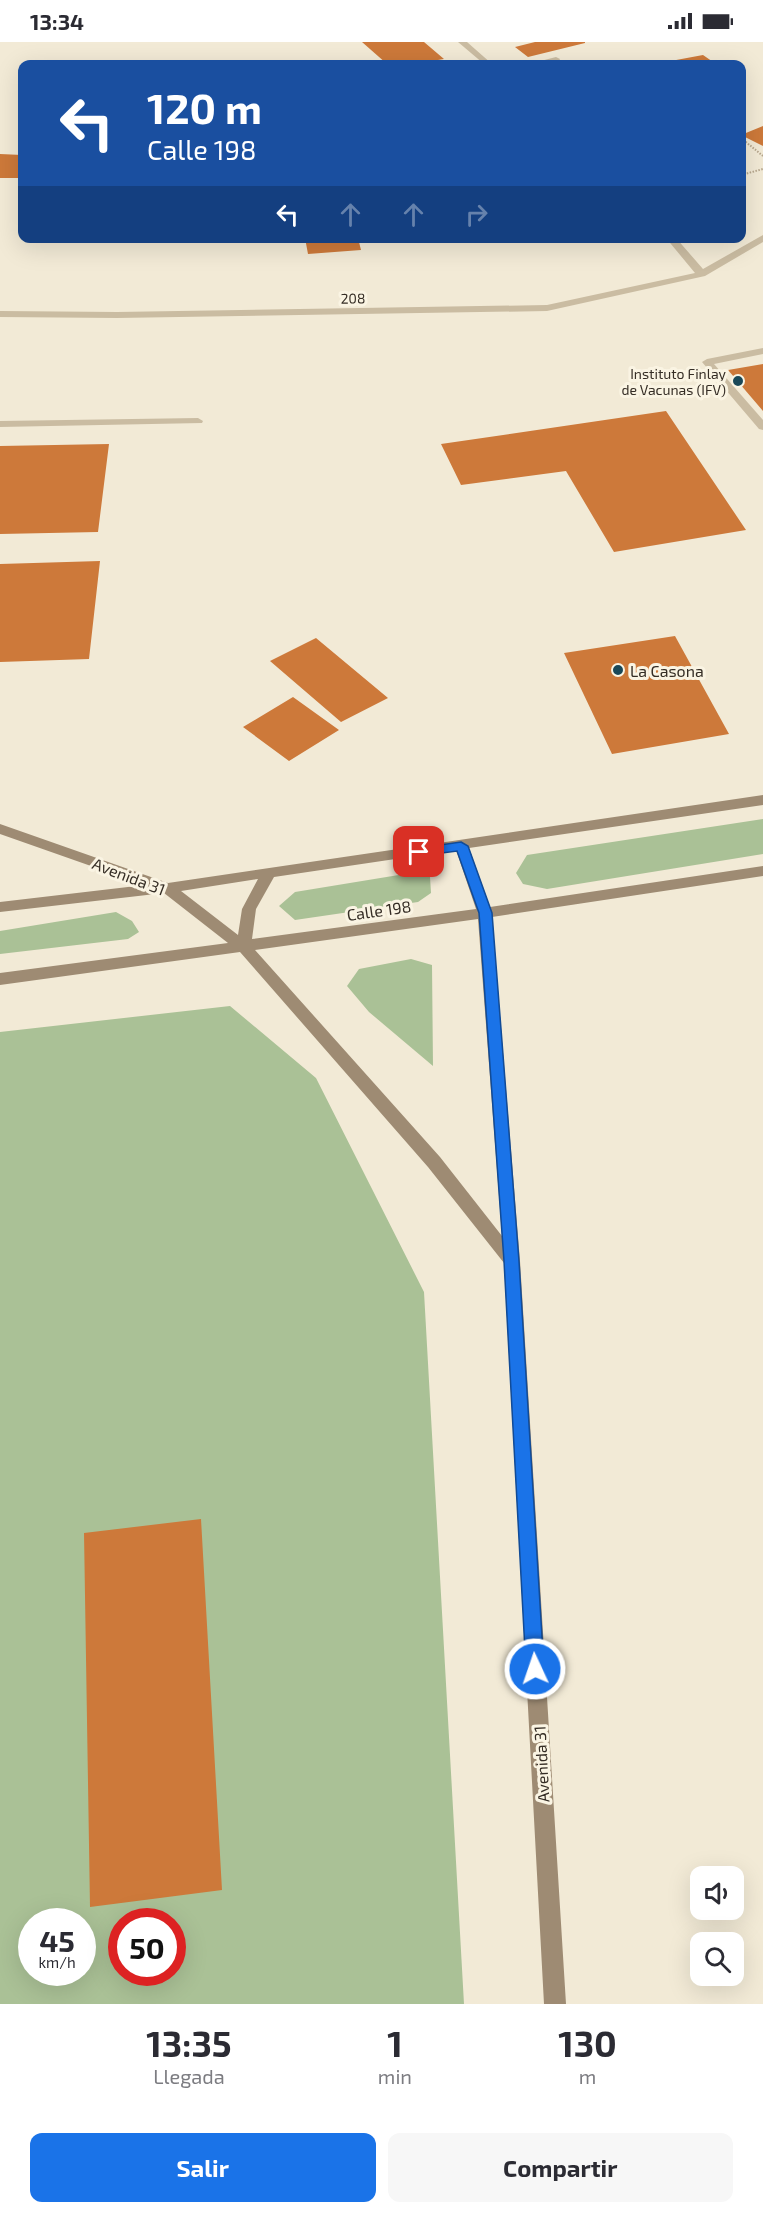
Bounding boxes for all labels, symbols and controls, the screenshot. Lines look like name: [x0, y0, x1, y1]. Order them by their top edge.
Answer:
text: 13:34: [30, 8, 84, 34]
text: 120 m: [147, 82, 262, 132]
icon: left: [48, 84, 126, 162]
text: Calle 198: [147, 133, 256, 165]
icon: left: [271, 198, 304, 231]
icon: ahead: [334, 198, 367, 231]
icon: ahead: [397, 198, 430, 231]
icon: right: [460, 198, 493, 231]
street label: 208: [340, 289, 366, 307]
place label: Instituto Finlay de Vacunas (IFV): [621, 365, 727, 398]
marker: Instituto Finlay de Vacunas (IFV): [731, 374, 745, 388]
place label: La Casona: [630, 661, 704, 680]
marker: La Casona: [611, 663, 625, 677]
pin: [393, 826, 444, 877]
icon: arrive: [402, 835, 435, 868]
street label: Avenida 31: [90, 853, 168, 899]
street label: Calle 198: [346, 896, 412, 924]
position arrow: [503, 1637, 567, 1701]
street label: Avenida 31: [530, 1725, 552, 1803]
map controls: [690, 1866, 744, 1986]
button: sound: [690, 1866, 744, 1920]
speed limit sign: 50: [108, 1908, 186, 1986]
text: 45: [39, 1922, 75, 1958]
button: search: [690, 1932, 744, 1986]
text: km/h: [38, 1953, 76, 1971]
text: 13:35: [146, 2021, 232, 2064]
text: 1: [387, 2021, 403, 2064]
text: 130: [558, 2021, 617, 2064]
text: Llegada: [153, 2064, 225, 2088]
text: min: [378, 2064, 412, 2088]
text: m: [579, 2064, 596, 2088]
button: Salir: [30, 2133, 376, 2202]
button: Compartir: [388, 2133, 733, 2202]

